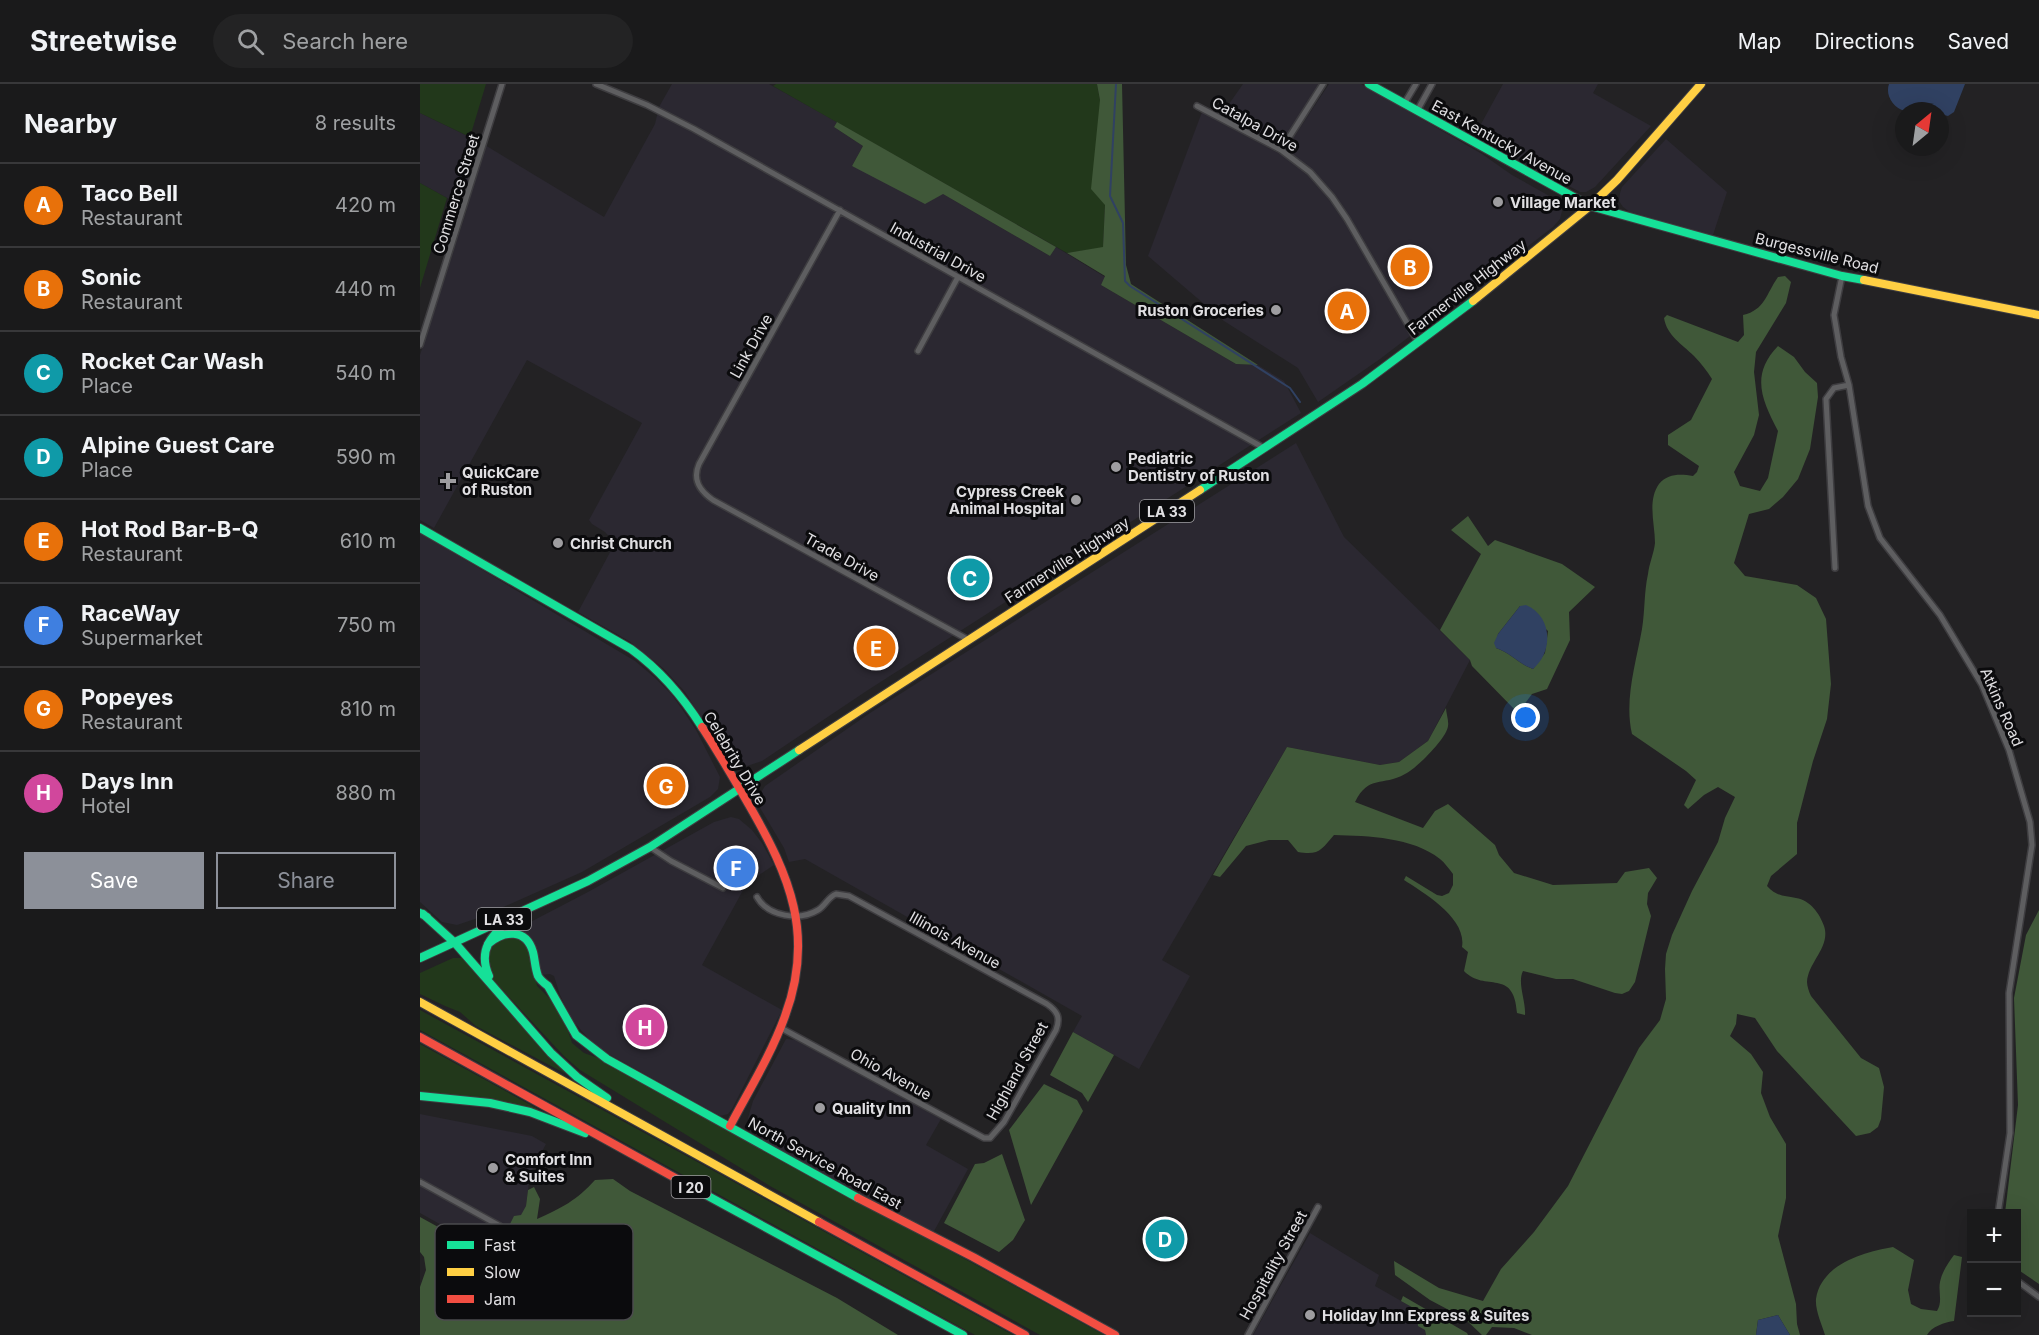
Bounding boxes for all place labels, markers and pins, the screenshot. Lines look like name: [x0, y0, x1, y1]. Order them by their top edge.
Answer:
place label: Village Market: [1510, 193, 1616, 212]
marker: Village Market: [1491, 195, 1505, 209]
pin: B: [1390, 244, 1430, 290]
pin: A: [1328, 288, 1366, 334]
place label: Ruston Groceries: [1137, 301, 1264, 320]
marker: Ruston Groceries: [1269, 303, 1283, 317]
place label: Pediatric Dentistry of Ruston: [1128, 449, 1270, 485]
marker: Pediatric Dentistry of Ruston: [1109, 460, 1123, 474]
place label: QuickCare of Ruston: [462, 463, 539, 499]
marker: QuickCare of Ruston: [439, 472, 457, 490]
place label: Cypress Creek Animal Hospital: [949, 482, 1064, 518]
marker: Cypress Creek Animal Hospital: [1069, 493, 1083, 507]
place label: Christ Church: [570, 534, 672, 553]
marker: Christ Church: [551, 536, 565, 550]
pin: C: [950, 556, 990, 600]
pin: E: [856, 626, 896, 670]
pin: G: [646, 764, 686, 808]
pin: F: [716, 846, 756, 890]
pin: H: [626, 1004, 664, 1050]
place label: Quality Inn: [832, 1099, 911, 1118]
marker: Quality Inn: [813, 1101, 827, 1115]
place label: Comfort Inn & Suites: [505, 1150, 592, 1186]
marker: Comfort Inn & Suites: [486, 1161, 500, 1175]
pin: D: [1146, 1216, 1184, 1262]
place label: Holiday Inn Express & Suites: [1322, 1306, 1529, 1325]
marker: Holiday Inn Express & Suites: [1303, 1308, 1317, 1322]

